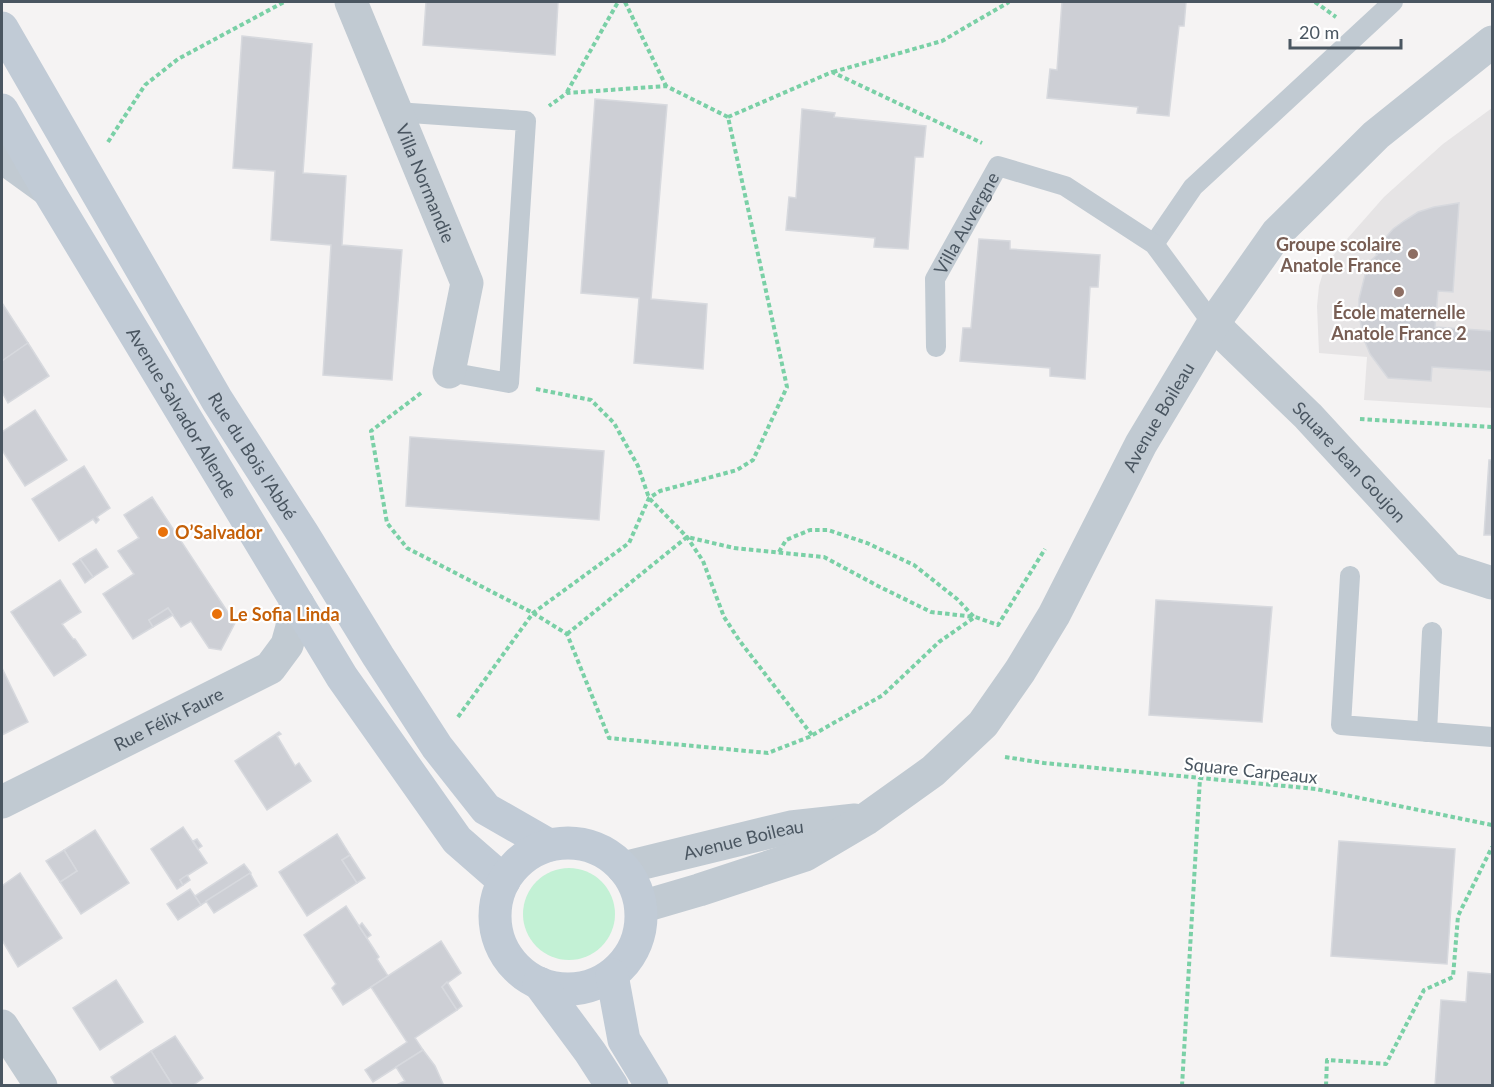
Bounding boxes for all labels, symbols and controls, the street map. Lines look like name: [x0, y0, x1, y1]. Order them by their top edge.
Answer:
scale bar: [1290, 12, 1401, 50]
text: 20 m: [1299, 21, 1339, 43]
street label: Villa Normandie: [391, 120, 460, 246]
street label: Villa Auvergne: [929, 168, 1003, 278]
place label: Groupe scolaire Anatole France: [1276, 233, 1401, 276]
marker: Groupe scolaire Anatole France: [1406, 247, 1420, 261]
marker: École maternelle Anatole France 2: [1392, 285, 1406, 299]
place label: École maternelle Anatole France 2: [1330, 301, 1467, 344]
street label: Avenue Salvador Allende: [122, 323, 242, 502]
street label: Avenue Boileau: [1118, 358, 1199, 475]
street label: Rue du Bois l'Abbé: [204, 388, 302, 524]
street label: Square Jean Goujon: [1288, 396, 1411, 527]
place label: O’Salvador: [175, 521, 263, 543]
marker: O’Salvador: [156, 525, 170, 539]
place label: Le Sofia Linda: [229, 603, 340, 625]
marker: Le Sofia Linda: [210, 607, 224, 621]
street label: Rue Félix Faure: [110, 682, 227, 755]
street label: Square Carpeaux: [1183, 752, 1319, 788]
street label: Avenue Boileau: [681, 815, 805, 864]

